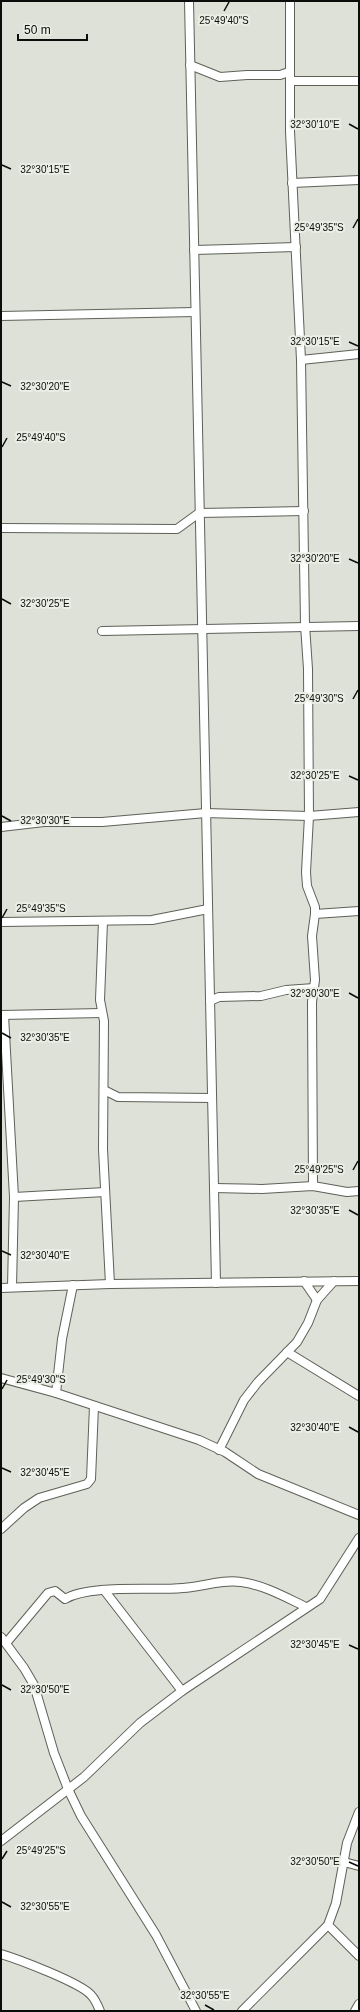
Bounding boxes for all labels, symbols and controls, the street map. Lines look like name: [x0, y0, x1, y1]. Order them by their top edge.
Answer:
text: 25°49'40"S: [199, 15, 249, 26]
scale bar: [18, 16, 87, 42]
text: 50 m: [24, 23, 51, 37]
text: 32°30'10"E: [290, 119, 340, 130]
text: 32°30'15"E: [20, 164, 70, 175]
text: 25°49'35"S: [294, 222, 344, 233]
text: 32°30'15"E: [290, 336, 340, 347]
text: 32°30'20"E: [20, 381, 70, 392]
text: 25°49'40"S: [16, 432, 66, 443]
text: 32°30'20"E: [290, 553, 340, 564]
text: 32°30'25"E: [20, 598, 70, 609]
text: 25°49'30"S: [294, 693, 344, 704]
text: 32°30'25"E: [290, 770, 340, 781]
text: 32°30'30"E: [20, 815, 70, 826]
text: 25°49'35"S: [16, 903, 66, 914]
text: 32°30'30"E: [290, 988, 340, 999]
text: 32°30'35"E: [20, 1032, 70, 1043]
text: 25°49'25"S: [294, 1164, 344, 1175]
text: 32°30'35"E: [290, 1205, 340, 1216]
text: 32°30'40"E: [20, 1250, 70, 1261]
text: 25°49'30"S: [16, 1374, 66, 1385]
text: 32°30'40"E: [290, 1422, 340, 1433]
text: 32°30'45"E: [20, 1467, 70, 1478]
text: 32°30'45"E: [290, 1639, 340, 1650]
text: 32°30'50"E: [20, 1684, 70, 1695]
text: 25°49'25"S: [16, 1845, 66, 1856]
text: 32°30'50"E: [290, 1856, 340, 1867]
text: 32°30'55"E: [20, 1901, 70, 1912]
text: 32°30'55"E: [180, 1990, 230, 2001]

